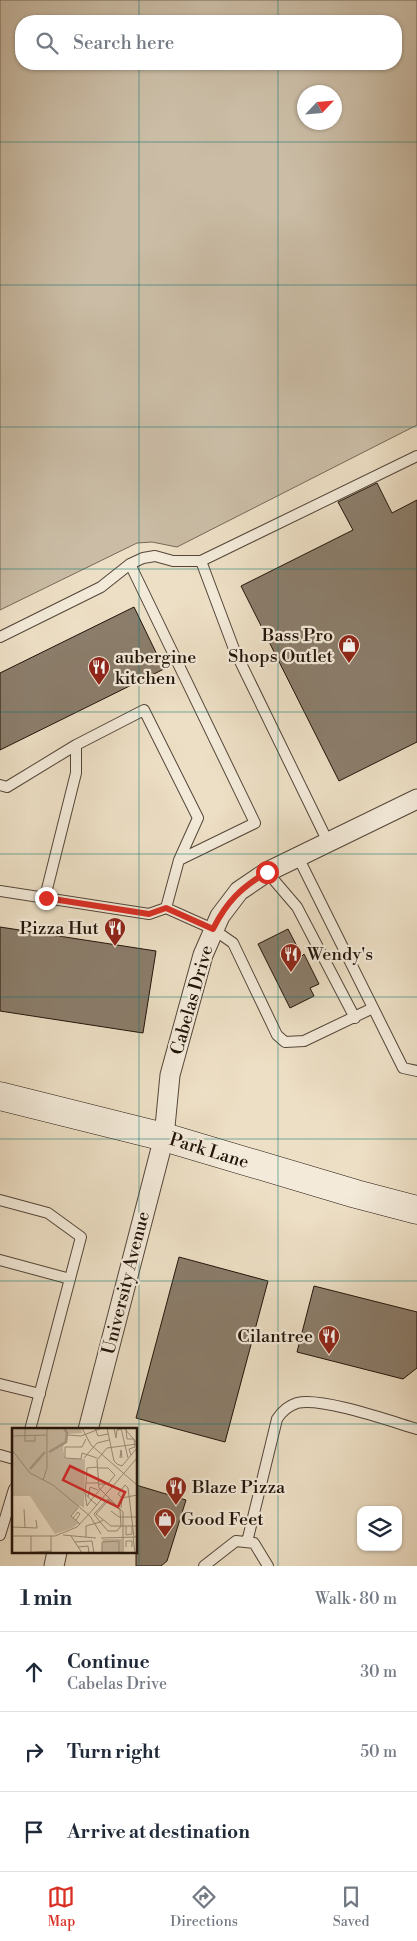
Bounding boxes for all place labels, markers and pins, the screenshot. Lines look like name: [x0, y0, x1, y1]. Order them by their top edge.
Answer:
place label: Bass Pro Shops Outlet: [228, 624, 334, 668]
shop icon: Bass Pro Shops Outlet: [337, 633, 361, 664]
place label: aubergine kitchen: [115, 646, 196, 690]
restaurant icon: aubergine kitchen: [87, 655, 111, 686]
restaurant icon: Pizza Hut: [103, 916, 127, 947]
place label: Pizza Hut: [20, 917, 100, 940]
restaurant icon: Wendy's: [279, 942, 303, 973]
place label: Wendy's: [306, 943, 373, 966]
restaurant icon: Cilantree: [317, 1324, 341, 1355]
place label: Cilantree: [237, 1325, 313, 1348]
restaurant icon: Blaze Pizza: [164, 1475, 188, 1506]
place label: Blaze Pizza: [191, 1476, 286, 1499]
shop icon: Good Feet: [153, 1507, 177, 1538]
place label: Good Feet: [181, 1508, 264, 1531]

